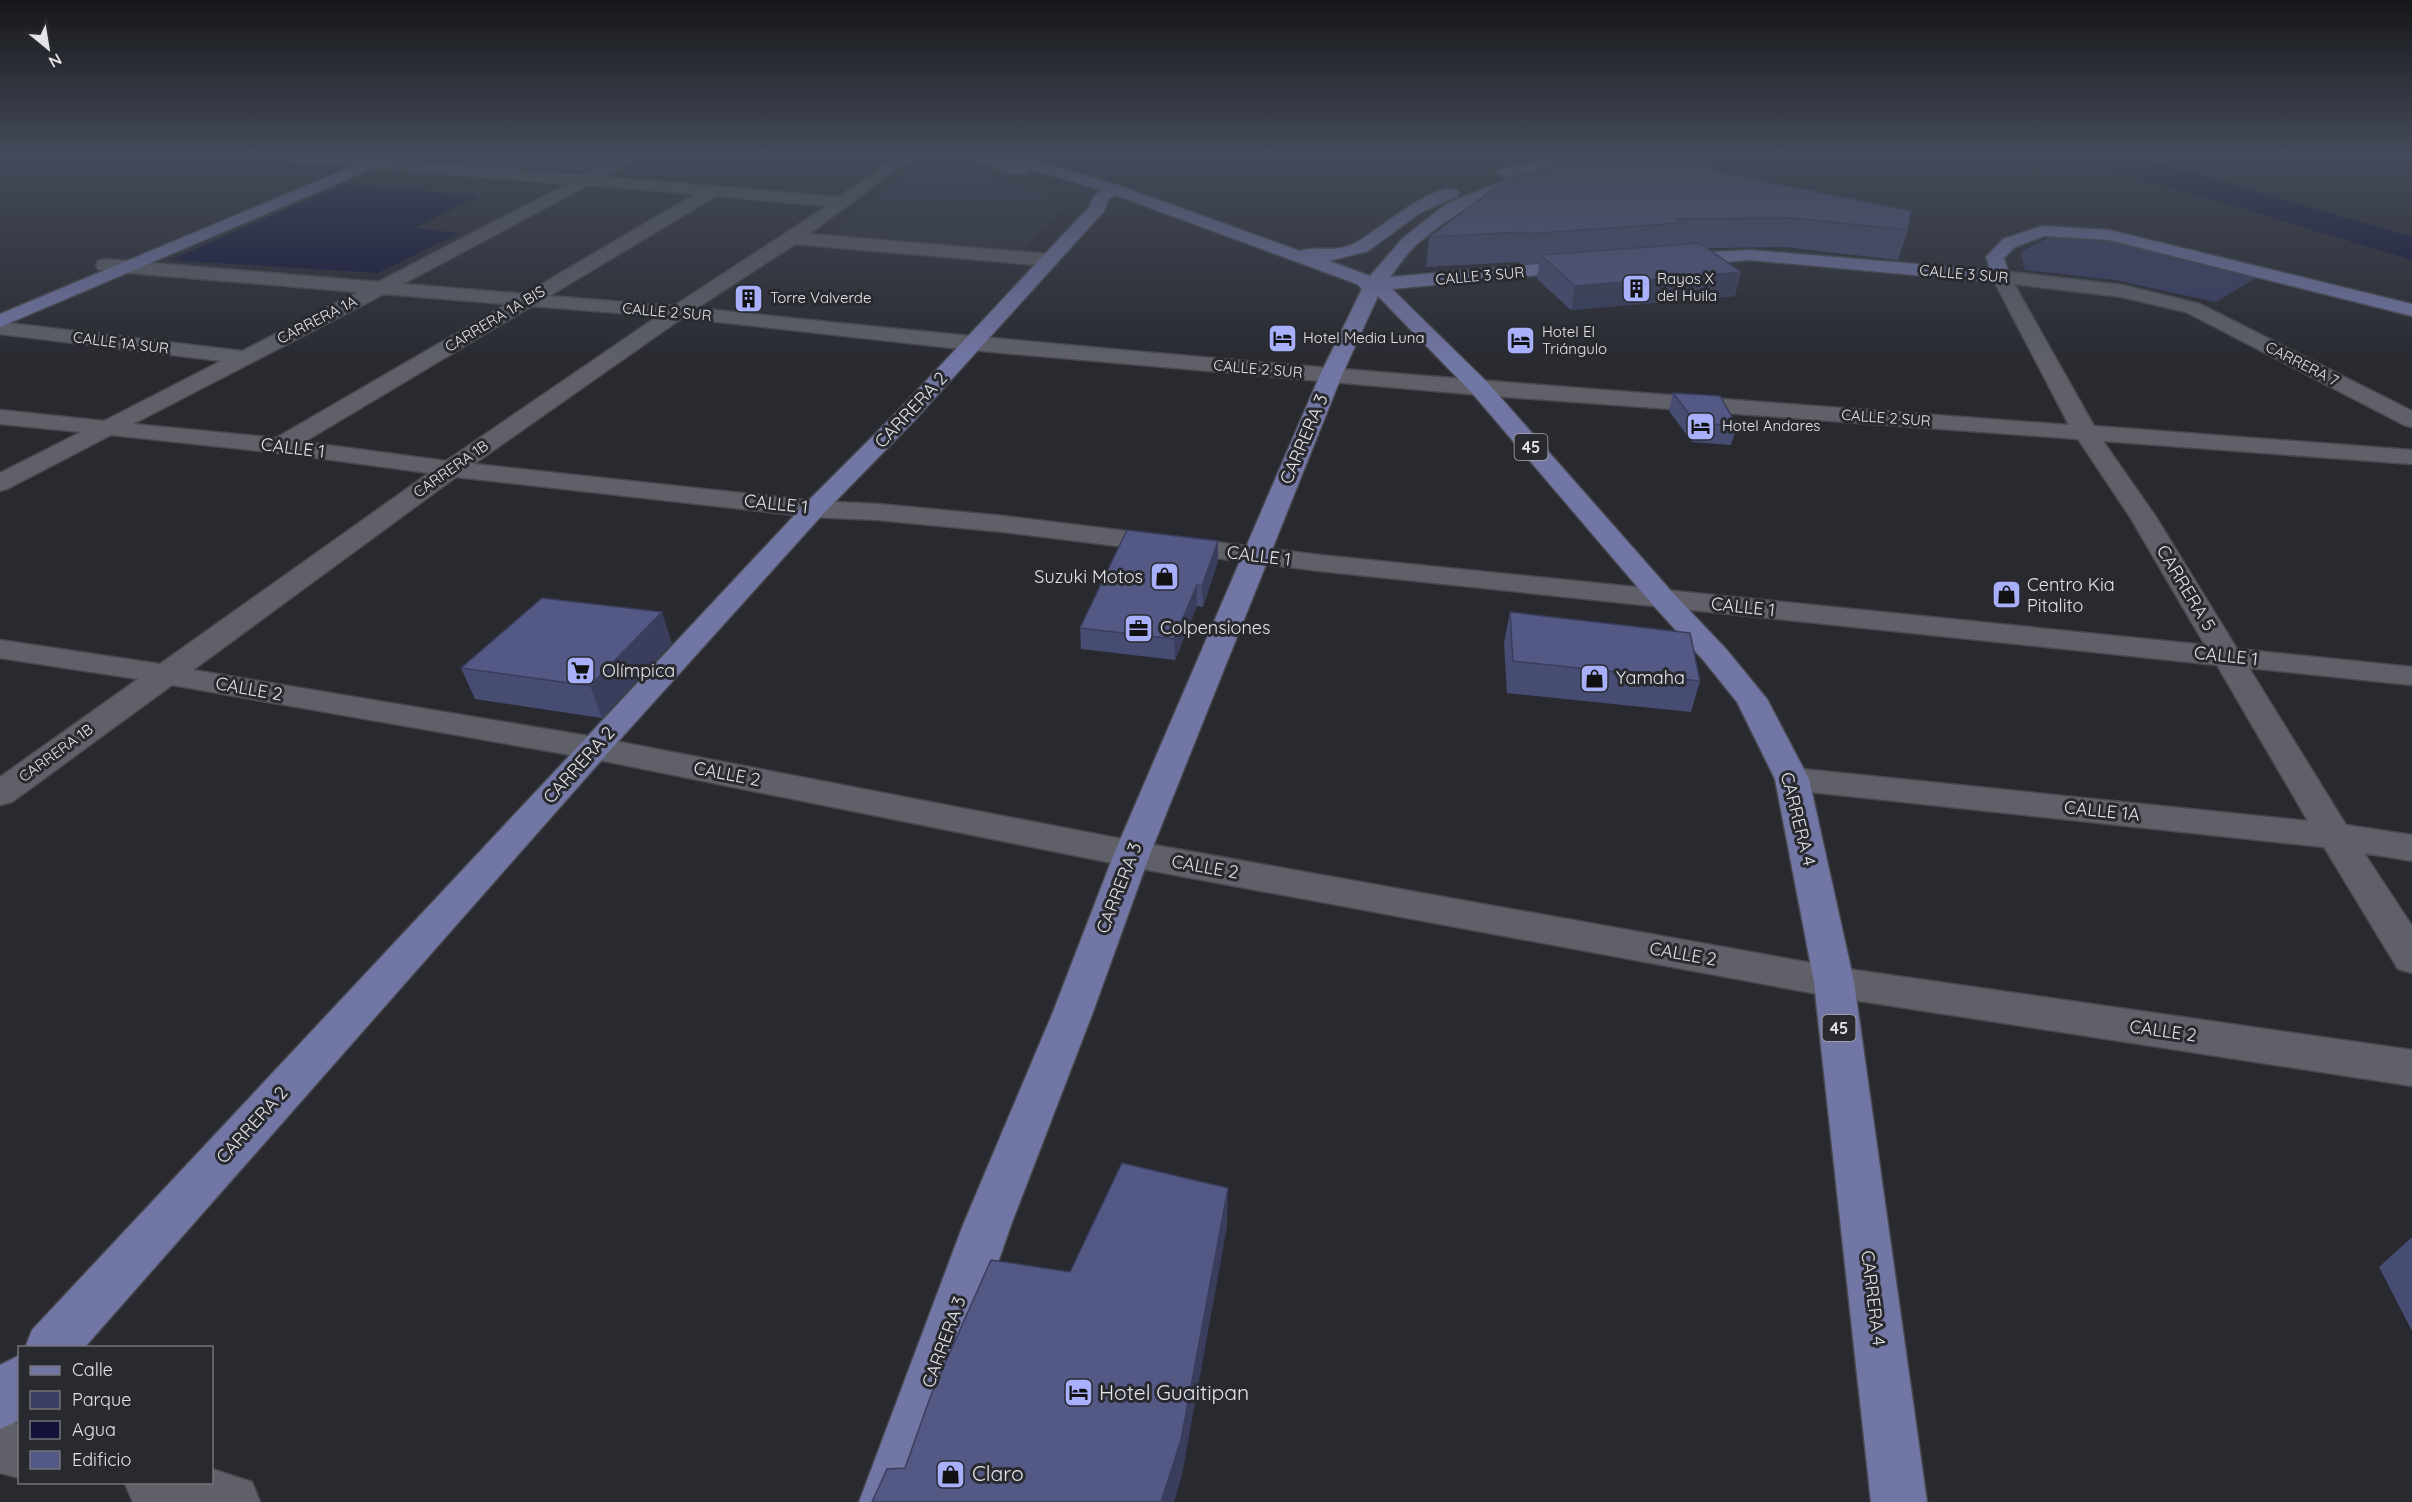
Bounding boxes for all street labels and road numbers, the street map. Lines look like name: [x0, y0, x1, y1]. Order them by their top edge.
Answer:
street label: CALLE 3 SUR: [1919, 260, 2009, 287]
street label: CALLE 3 SUR: [1435, 262, 1525, 289]
street label: CARRERA 1A BIS: [441, 281, 548, 356]
street label: CARRERA 1A: [274, 291, 360, 348]
street label: CALLE 2 SUR: [622, 298, 713, 325]
street label: CALLE 1A SUR: [72, 327, 170, 358]
street label: CARRERA 7: [2262, 337, 2342, 390]
street label: CALLE 2 SUR: [1213, 355, 1304, 382]
street label: CARRERA 2: [869, 367, 952, 453]
street label: CARRERA 3: [1274, 390, 1333, 487]
street label: CALLE 2 SUR: [1841, 405, 1931, 430]
street label: CALLE 1: [260, 432, 326, 463]
road number: 45: [1514, 434, 1547, 460]
street label: CARRERA 1B: [410, 436, 492, 501]
street label: CALLE 1: [743, 489, 809, 518]
street label: CALLE 1: [1226, 540, 1292, 571]
street label: CARRERA 5: [2152, 541, 2221, 635]
street label: CALLE 1: [1710, 592, 1776, 621]
street label: CALLE 1: [2193, 641, 2259, 670]
street label: CALLE 2: [214, 671, 284, 706]
street label: CARRERA 1B: [15, 719, 97, 786]
street label: CARRERA 2: [538, 721, 619, 808]
street label: CALLE 2: [692, 756, 763, 791]
street label: CARRERA 4: [1776, 770, 1821, 868]
street label: CALLE 1A: [2063, 795, 2141, 826]
street label: CARRERA 3: [1091, 839, 1146, 937]
street label: CALLE 2: [1170, 849, 1240, 884]
street label: CALLE 2: [1648, 936, 1718, 971]
street label: CALLE 2: [2128, 1014, 2198, 1047]
road number: 45: [1822, 1015, 1856, 1041]
street label: CARRERA 2: [211, 1081, 292, 1168]
street label: CARRERA 4: [1856, 1249, 1891, 1347]
street label: CARRERA 3: [916, 1293, 971, 1391]

